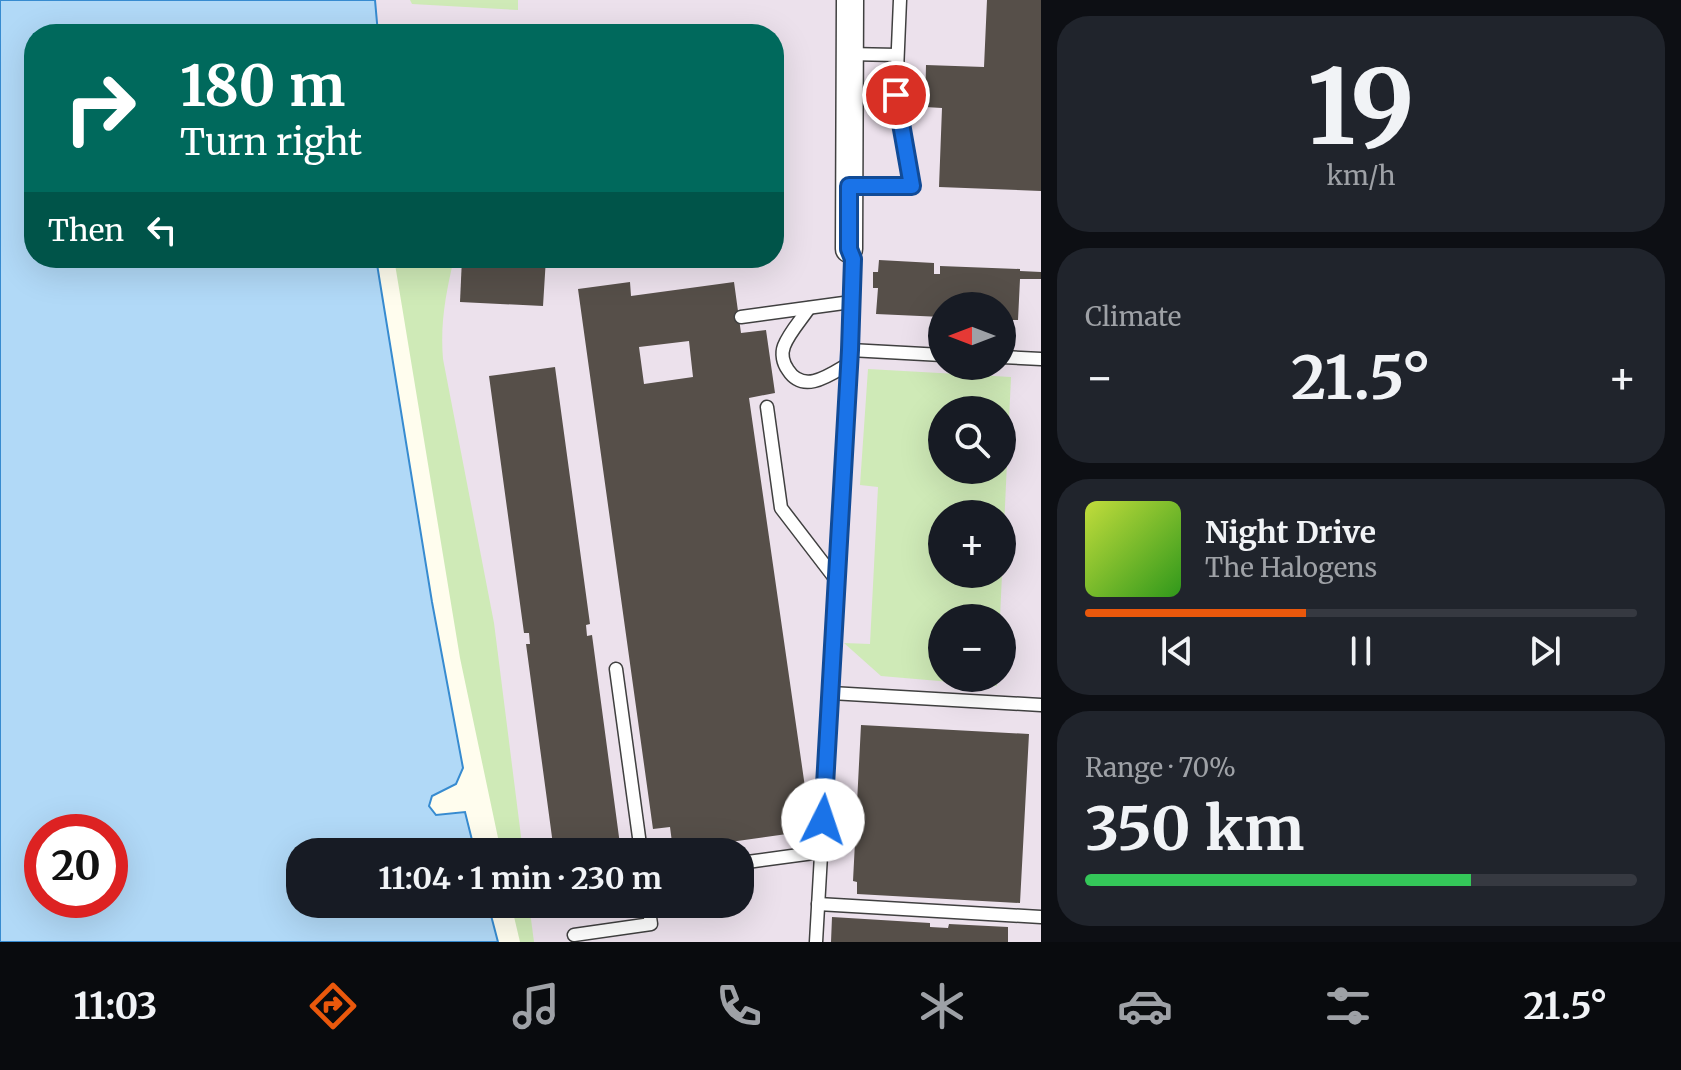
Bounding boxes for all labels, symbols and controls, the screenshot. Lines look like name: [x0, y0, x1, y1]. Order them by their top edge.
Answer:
text: 19: [1307, 42, 1415, 172]
text: 180 m: [180, 51, 345, 121]
icon: right: [48, 56, 152, 160]
pin: [862, 61, 930, 129]
icon: arrive: [874, 73, 918, 117]
text: Turn right: [180, 120, 362, 165]
text: km/h: [1327, 159, 1395, 192]
icon: left: [140, 208, 184, 252]
text: Then: [48, 211, 124, 249]
north arrow: [928, 292, 1016, 380]
map controls: [928, 292, 1016, 692]
text: Climate: [1085, 300, 1181, 333]
text: 21.5°: [1291, 340, 1431, 415]
text: −: [1085, 350, 1114, 405]
text: +: [1608, 350, 1637, 405]
button: search: [928, 396, 1016, 484]
button: +: [928, 500, 1016, 588]
text: Night Drive: [1205, 513, 1376, 551]
text: The Halogens: [1205, 551, 1377, 584]
button: −: [928, 604, 1016, 692]
icon: previous: [1155, 629, 1199, 673]
icon: pause: [1339, 629, 1383, 673]
icon: next: [1523, 629, 1567, 673]
text: Range · 70%: [1085, 751, 1236, 784]
position arrow: [781, 778, 865, 862]
text: 350 km: [1085, 791, 1304, 866]
speed limit sign: 20: [24, 814, 128, 918]
text: 11:04 · 1 min · 230 m: [378, 859, 662, 897]
icon: directions: [305, 978, 361, 1034]
icon: music: [508, 978, 564, 1034]
icon: phone: [711, 978, 767, 1034]
icon: climate: [914, 978, 970, 1034]
icon: car: [1117, 978, 1173, 1034]
icon: filters: [1320, 978, 1376, 1034]
text: 11:03: [74, 984, 157, 1029]
text: 21.5°: [1523, 984, 1607, 1029]

